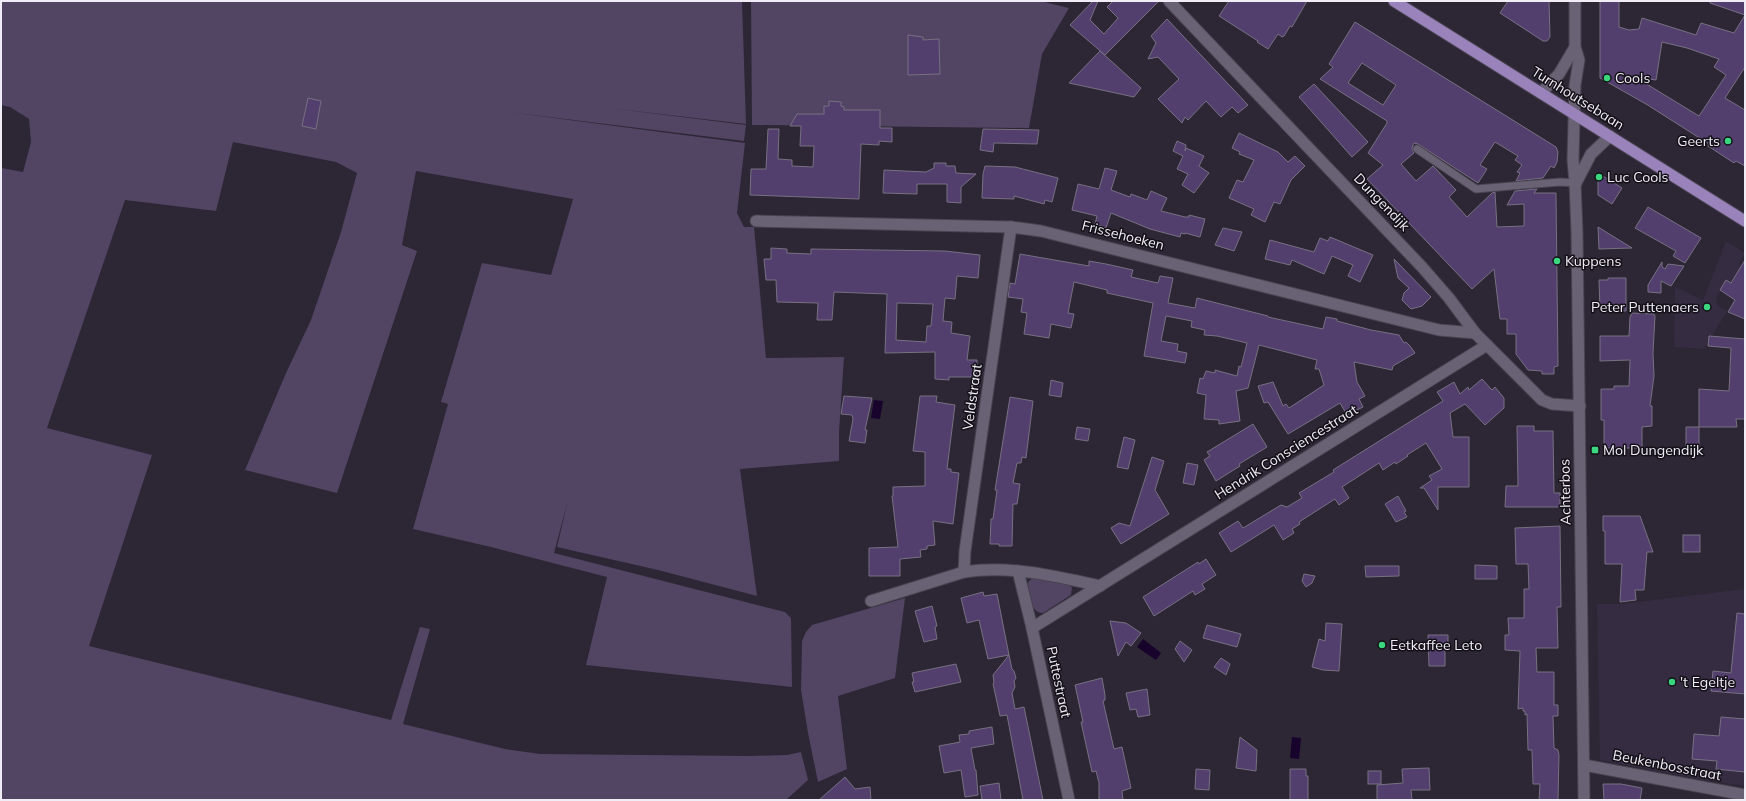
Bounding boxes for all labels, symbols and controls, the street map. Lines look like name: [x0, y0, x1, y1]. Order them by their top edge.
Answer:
street label: Turnhoutsebaan: [1528, 62, 1628, 134]
place label: Cools: [1615, 69, 1650, 87]
marker: Cools: [1602, 73, 1612, 83]
place label: Geerts: [1677, 132, 1720, 150]
marker: Geerts: [1723, 136, 1733, 146]
place label: Luc Cools: [1607, 168, 1669, 186]
street label: Dungendijk: [1350, 169, 1414, 235]
marker: Luc Cools: [1594, 172, 1604, 182]
street label: Frissehoeken: [1080, 216, 1166, 254]
place label: Kuppens: [1565, 252, 1621, 270]
marker: Kuppens: [1552, 256, 1562, 266]
place label: Peter Puttenaers: [1591, 298, 1699, 316]
marker: Peter Puttenaers: [1702, 302, 1712, 312]
street label: Veldstraat: [958, 363, 986, 431]
street label: Hendrik Consciencestraat: [1211, 400, 1361, 503]
place label: Mol Dungendijk: [1603, 441, 1704, 459]
marker: Mol Dungendijk: [1590, 445, 1600, 455]
street label: Achterbos: [1555, 459, 1575, 525]
place label: Eetkaffee Leto: [1390, 636, 1482, 654]
marker: Eetkaffee Leto: [1377, 640, 1387, 650]
street label: Puttestraat: [1043, 645, 1075, 720]
place label: 't Egeltje: [1680, 673, 1735, 691]
marker: 't Egeltje: [1667, 677, 1677, 687]
street label: Beukenbosstraat: [1611, 746, 1723, 784]

